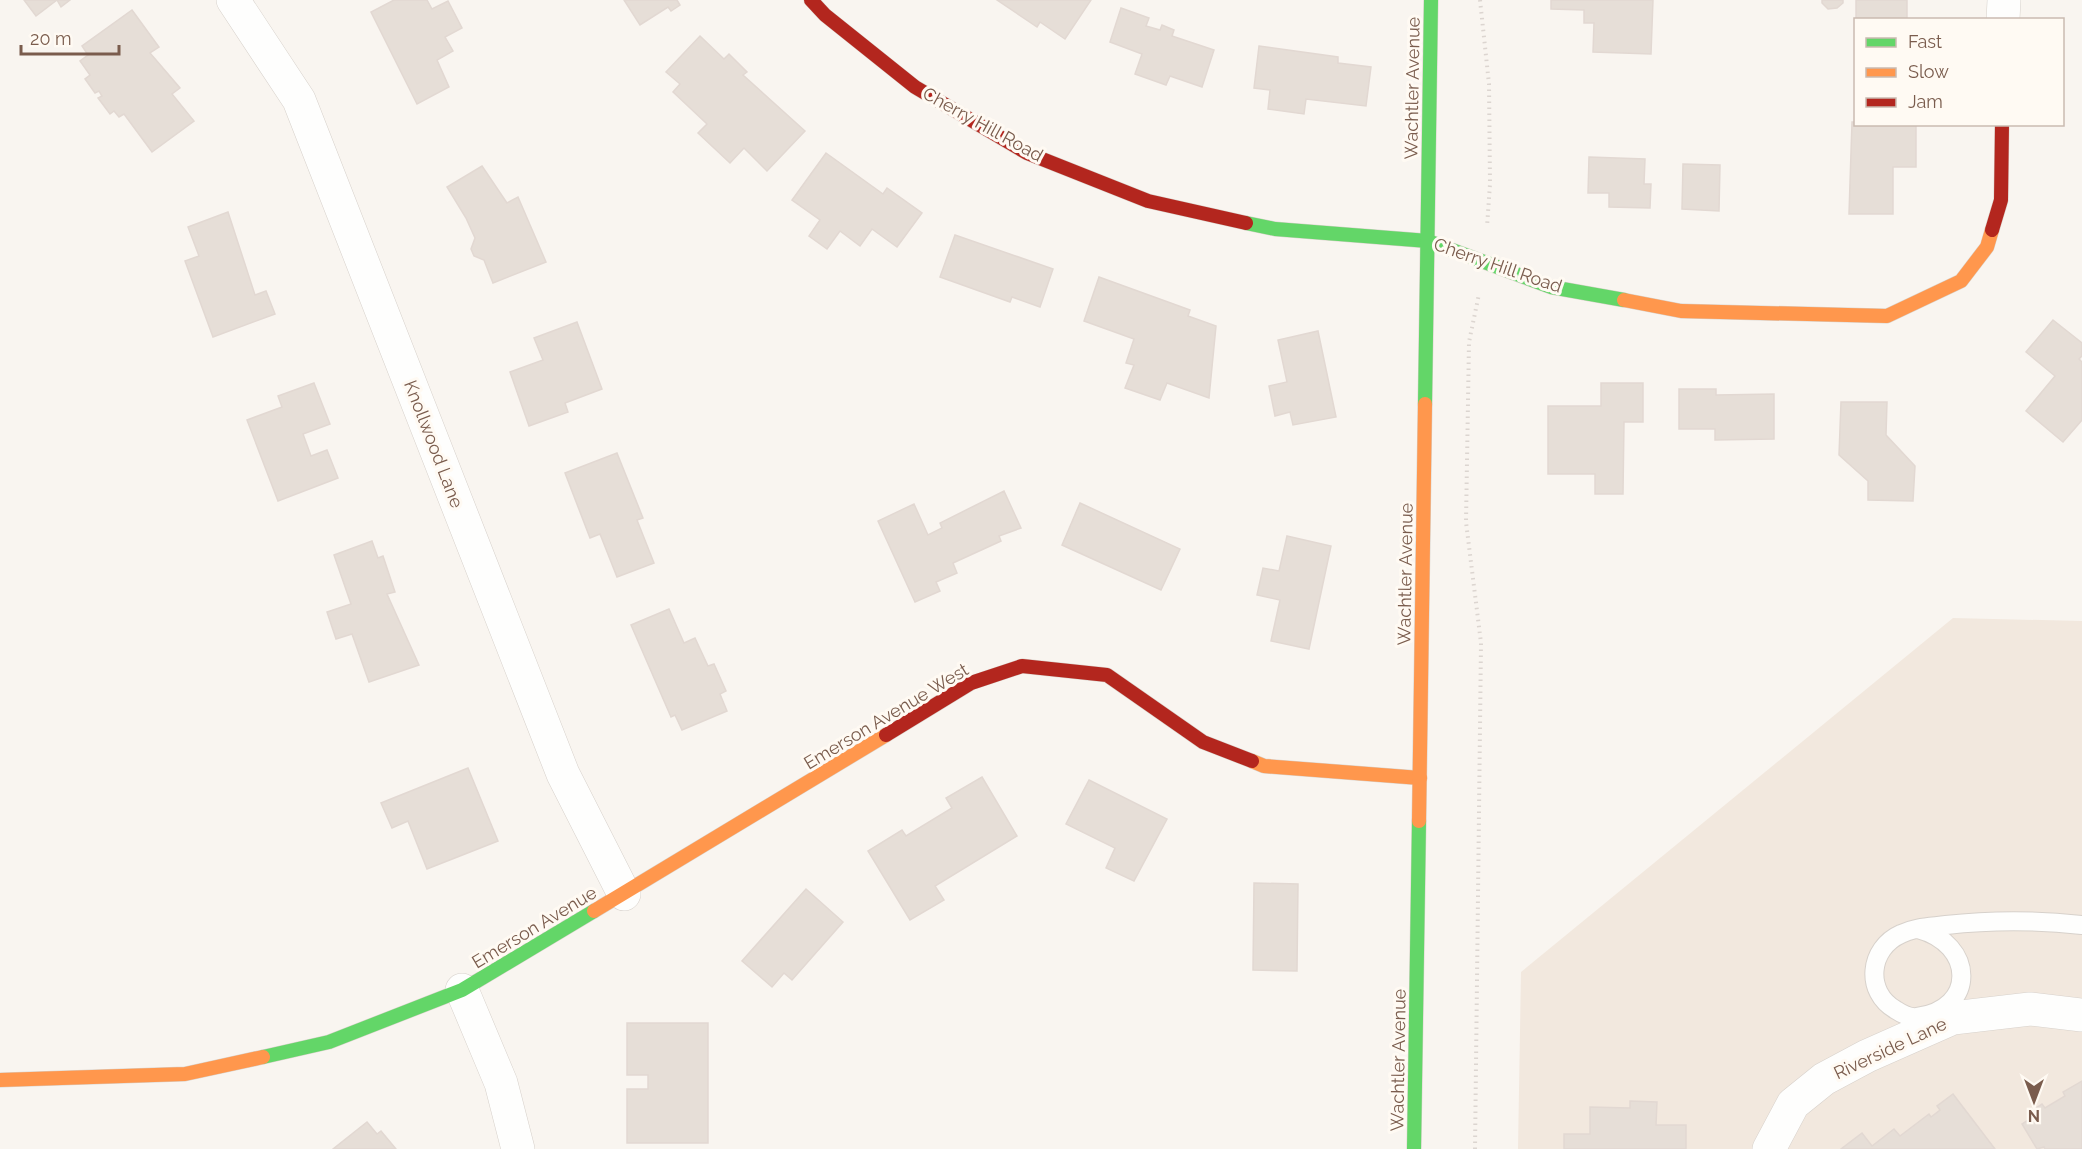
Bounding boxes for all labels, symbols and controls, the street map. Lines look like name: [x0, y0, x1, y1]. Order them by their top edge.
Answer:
street label: Wachtler Avenue: [1400, 16, 1424, 159]
scale bar: [21, 18, 118, 56]
legend: [1854, 18, 2064, 126]
text: 20 m: [30, 28, 72, 49]
text: Fast: [1908, 31, 1942, 52]
text: Slow: [1908, 61, 1949, 82]
street label: Cherry Hill Road: [919, 82, 1047, 166]
text: Jam: [1908, 91, 1943, 112]
street label: Cherry Hill Road: [1431, 233, 1565, 297]
street label: Knollwood Lane: [400, 377, 468, 511]
street label: Wachtler Avenue: [1393, 502, 1417, 645]
street label: Emerson Avenue West: [800, 659, 972, 773]
street label: Emerson Avenue: [468, 881, 600, 972]
street label: Wachtler Avenue: [1386, 988, 1410, 1131]
street label: Riverside Lane: [1830, 1013, 1950, 1083]
north arrow: [2004, 1071, 2064, 1131]
text: N: [2028, 1106, 2040, 1125]

